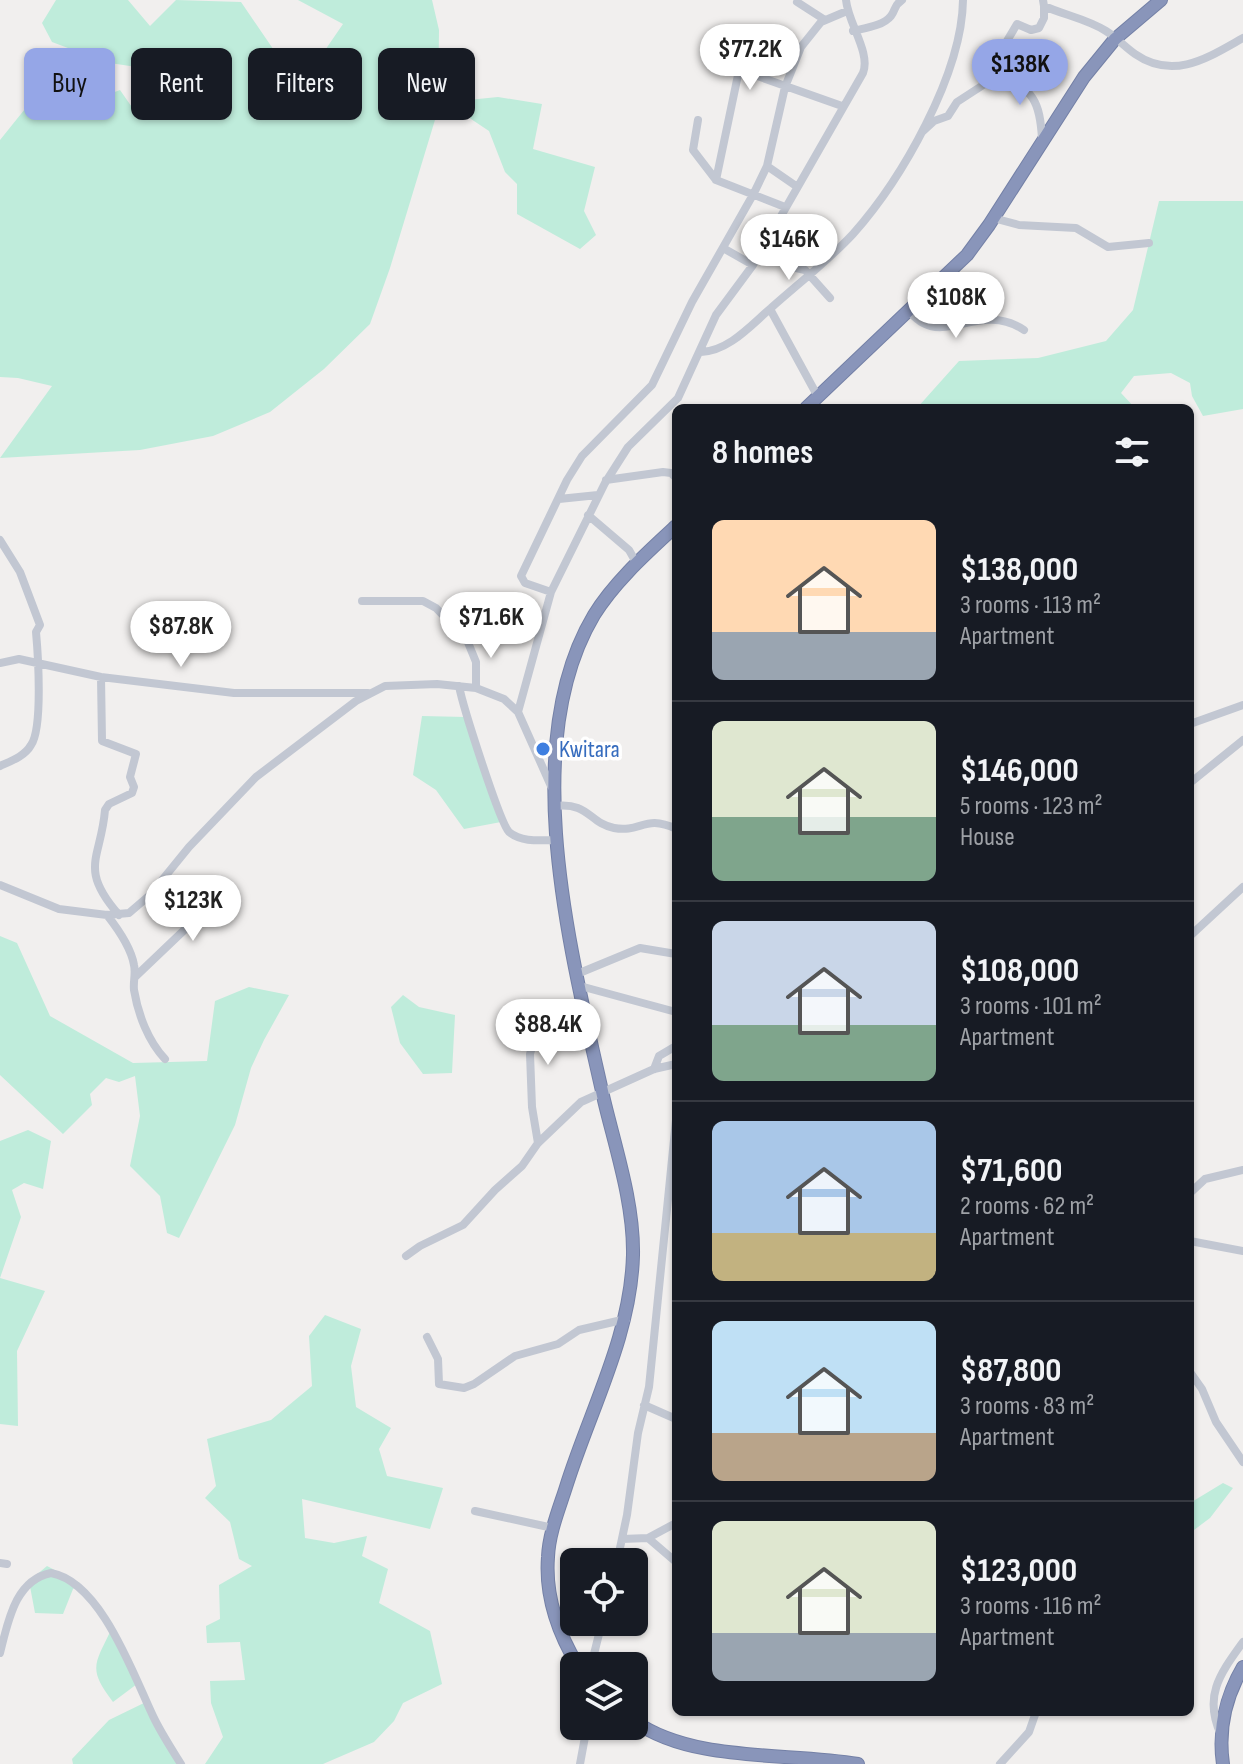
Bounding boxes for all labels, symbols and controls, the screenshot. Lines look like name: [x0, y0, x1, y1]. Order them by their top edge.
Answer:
pin: $77.2K: [685, 24, 815, 92]
text: $77.2K: [718, 34, 782, 65]
pin: $138K: [964, 39, 1076, 107]
chip: Buy: [24, 48, 115, 120]
chip: Rent: [131, 48, 232, 120]
chip: Filters: [248, 48, 362, 120]
chip: New: [378, 48, 475, 120]
text: $138K: [990, 49, 1050, 80]
pin: $146K: [733, 214, 845, 282]
text: $146K: [759, 224, 819, 255]
pin: $108K: [900, 272, 1012, 340]
text: $108K: [926, 282, 986, 313]
icon: filters: [1110, 430, 1154, 474]
text: 8 homes: [712, 432, 813, 473]
text: $138,000: [960, 549, 1078, 590]
icon: home: [776, 552, 872, 648]
text: 3 rooms · 113 m²: [960, 590, 1101, 621]
pin: $71.6K: [426, 592, 556, 660]
pin: $87.8K: [116, 601, 246, 669]
text: $71.6K: [458, 602, 524, 633]
text: $87.8K: [148, 611, 214, 642]
text: Apartment: [960, 621, 1054, 652]
place label: Kwitara: [559, 735, 620, 764]
marker: Kwitara: [534, 740, 552, 758]
text: $146,000: [960, 750, 1079, 791]
icon: home: [776, 753, 872, 849]
text: 5 rooms · 123 m²: [960, 791, 1103, 822]
text: House: [960, 822, 1015, 853]
pin: $123K: [137, 875, 249, 943]
text: $123K: [163, 885, 223, 916]
text: $108,000: [960, 950, 1079, 991]
icon: home: [776, 953, 872, 1049]
text: 3 rooms · 101 m²: [960, 991, 1102, 1022]
pin: $88.4K: [483, 999, 613, 1067]
text: $88.4K: [514, 1009, 582, 1040]
text: Apartment: [960, 1022, 1054, 1053]
text: $71,600: [960, 1150, 1062, 1191]
icon: home: [776, 1153, 872, 1249]
text: 2 rooms · 62 m²: [960, 1191, 1094, 1222]
text: Apartment: [960, 1222, 1054, 1253]
text: $87,800: [960, 1350, 1062, 1391]
icon: home: [776, 1353, 872, 1449]
text: 3 rooms · 83 m²: [960, 1391, 1094, 1422]
text: Apartment: [960, 1422, 1054, 1453]
map controls: [560, 1548, 648, 1740]
button: locate: [560, 1548, 648, 1636]
text: $123,000: [960, 1550, 1077, 1591]
icon: home: [776, 1553, 872, 1649]
text: 3 rooms · 116 m²: [960, 1591, 1102, 1622]
text: Apartment: [960, 1622, 1054, 1653]
button: layers: [560, 1652, 648, 1740]

